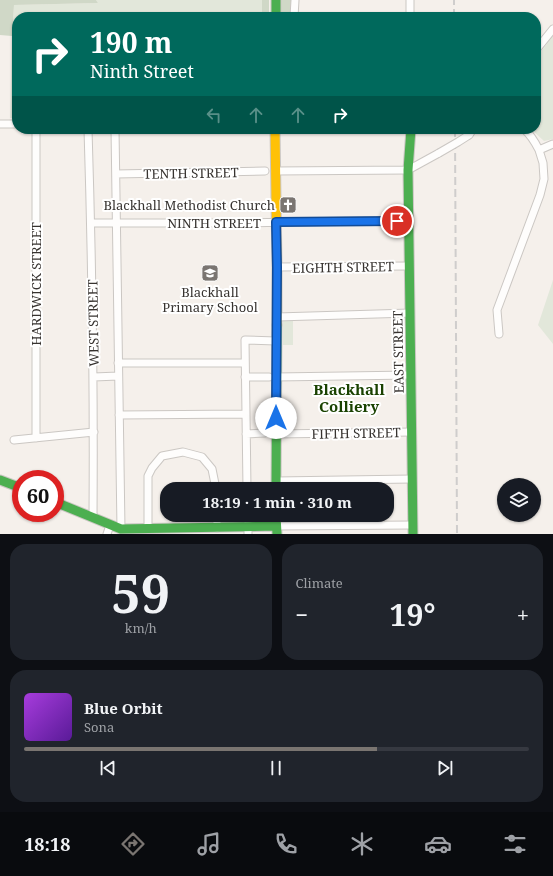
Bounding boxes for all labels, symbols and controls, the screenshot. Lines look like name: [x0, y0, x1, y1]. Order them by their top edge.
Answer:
text: 190 m: [90, 23, 172, 61]
icon: right: [24, 28, 76, 80]
text: Ninth Street: [90, 59, 194, 83]
icon: left: [203, 104, 225, 126]
icon: ahead: [245, 104, 267, 126]
icon: ahead: [287, 104, 309, 126]
icon: right: [329, 104, 351, 126]
street label: TENTH STREET: [143, 163, 239, 183]
church icon: Blackhall Methodist Church: [278, 195, 298, 215]
place label: Blackhall Methodist Church: [103, 196, 275, 214]
pin: [380, 204, 414, 238]
icon: arrive: [386, 210, 408, 232]
street label: NINTH STREET: [167, 214, 261, 232]
street label: HARDWICK STREET: [27, 222, 45, 346]
street label: EIGHTH STREET: [292, 257, 394, 277]
school or university icon: Blackhall Primary School: [200, 263, 220, 283]
street label: WEST STREET: [83, 279, 103, 367]
place label: Blackhall Primary School: [162, 283, 258, 316]
street label: EAST STREET: [388, 310, 408, 394]
district label: Blackhall Colliery: [313, 379, 385, 416]
position arrow: [255, 397, 297, 439]
street label: FIFTH STREET: [311, 423, 401, 443]
speed limit sign: 60: [12, 470, 64, 522]
map controls: [497, 478, 541, 522]
button: layers: [497, 478, 541, 522]
text: 18:19 · 1 min · 310 m: [202, 492, 352, 512]
text: 59: [111, 557, 170, 628]
text: Climate: [296, 574, 343, 592]
text: 19°: [390, 594, 435, 635]
text: −: [296, 599, 308, 629]
text: +: [517, 599, 529, 629]
text: km/h: [125, 619, 157, 637]
text: Blue Orbit: [84, 698, 163, 718]
text: Sona: [84, 718, 114, 736]
icon: previous: [97, 757, 119, 779]
icon: pause: [265, 757, 287, 779]
icon: next: [434, 757, 456, 779]
icon: directions: [119, 830, 147, 858]
icon: music: [195, 830, 223, 858]
icon: phone: [272, 830, 300, 858]
icon: climate: [348, 830, 376, 858]
icon: car: [424, 830, 452, 858]
icon: filters: [501, 830, 529, 858]
text: 18:18: [24, 832, 70, 856]

